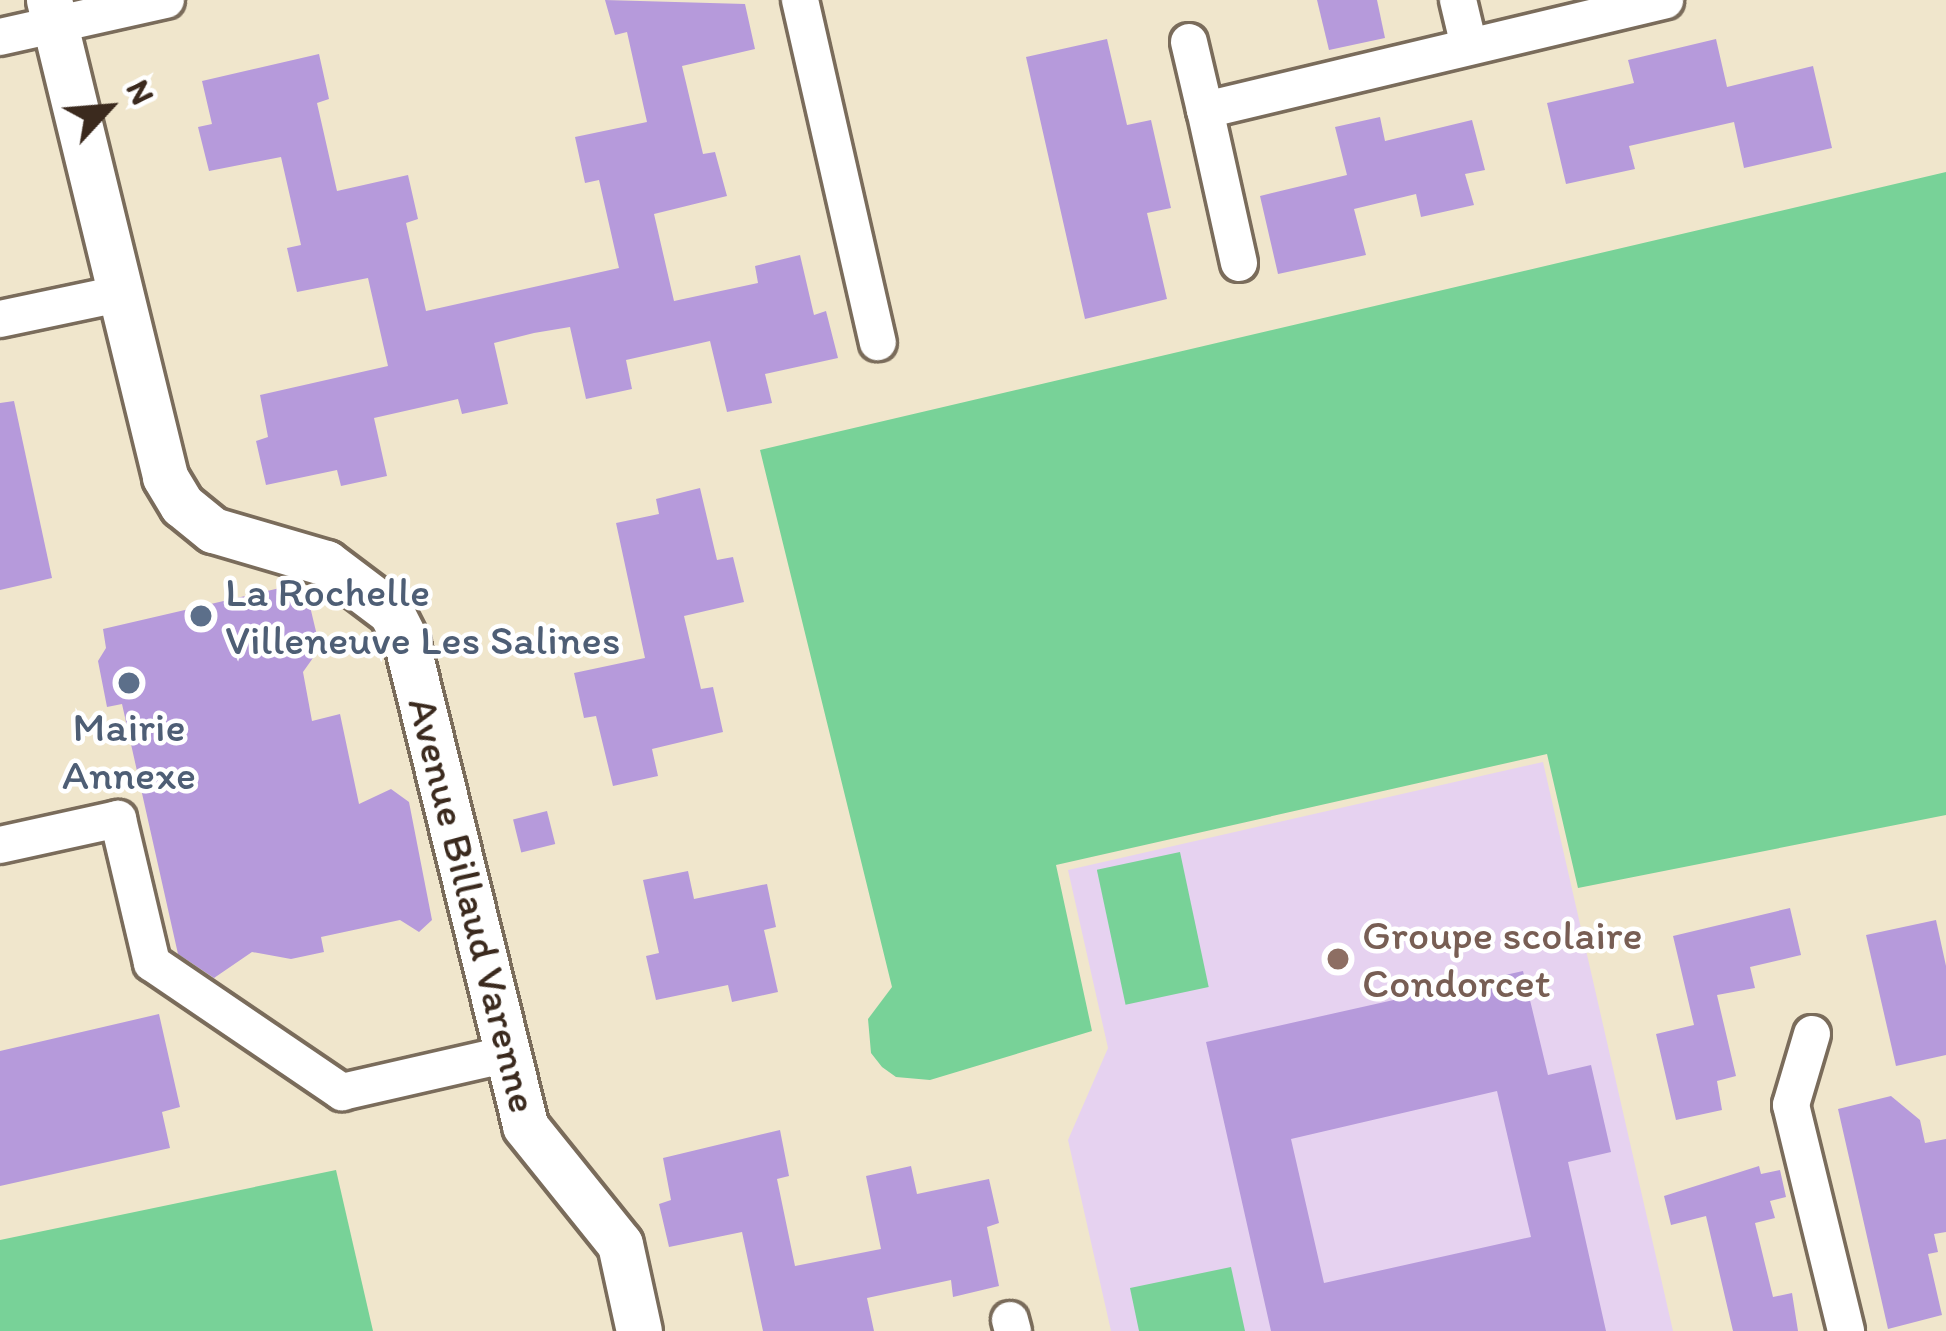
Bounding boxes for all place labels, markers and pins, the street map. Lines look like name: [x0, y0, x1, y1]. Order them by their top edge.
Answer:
place label: La Rochelle Villeneuve Les Salines: [225, 567, 619, 666]
marker: La Rochelle Villeneuve Les Salines: [188, 603, 214, 629]
marker: Mairie Annexe: [116, 670, 142, 696]
place label: Mairie Annexe: [62, 702, 196, 801]
place label: Groupe scolaire Condorcet: [1362, 910, 1642, 1008]
marker: Groupe scolaire Condorcet: [1325, 946, 1351, 972]

